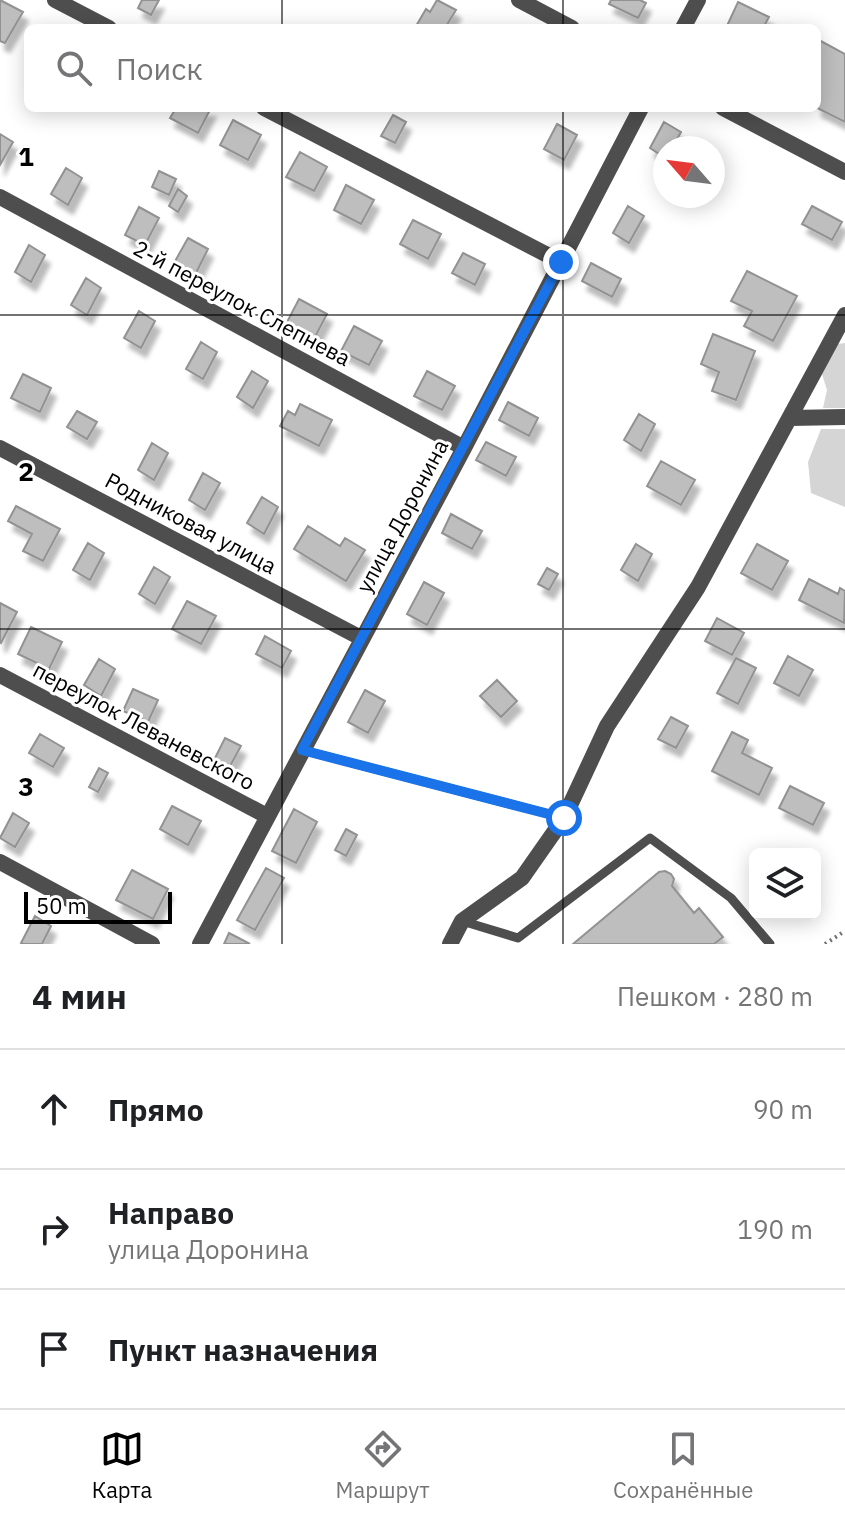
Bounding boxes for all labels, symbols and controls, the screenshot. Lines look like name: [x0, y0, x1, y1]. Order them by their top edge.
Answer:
search box: [24, 24, 821, 112]
icon: search: [52, 46, 96, 90]
text: Поиск: [116, 49, 203, 88]
north arrow: [653, 136, 725, 208]
text: 1: [18, 139, 34, 173]
street label: 2-й переулок Слепнева: [129, 233, 356, 372]
route end: [543, 244, 579, 280]
street label: улица Доронина: [349, 434, 454, 598]
text: 2: [18, 454, 34, 488]
street label: Родниковая улица: [101, 465, 282, 580]
street label: переулок Леваневского: [28, 655, 260, 796]
text: 3: [18, 769, 34, 803]
route start: [546, 800, 582, 836]
map controls: [749, 848, 821, 920]
button: layers: [749, 848, 821, 920]
scale bar: [24, 888, 172, 924]
text: 50 m: [36, 891, 87, 920]
text: 4 мин: [32, 974, 127, 1018]
text: Пешком · 280 m: [617, 979, 813, 1013]
icon: ahead: [32, 1087, 76, 1131]
text: Прямо: [108, 1090, 204, 1129]
text: 90 m: [753, 1092, 813, 1126]
text: Направо: [108, 1193, 234, 1232]
icon: right: [32, 1207, 76, 1251]
text: 190 m: [737, 1212, 813, 1246]
text: улица Доронина: [108, 1232, 309, 1266]
icon: arrive: [32, 1327, 76, 1371]
text: Пункт назначения: [108, 1330, 378, 1369]
tab: Карта: [92, 1427, 152, 1504]
tab: Маршрут: [336, 1427, 430, 1504]
tab: Сохранённые: [613, 1427, 753, 1504]

